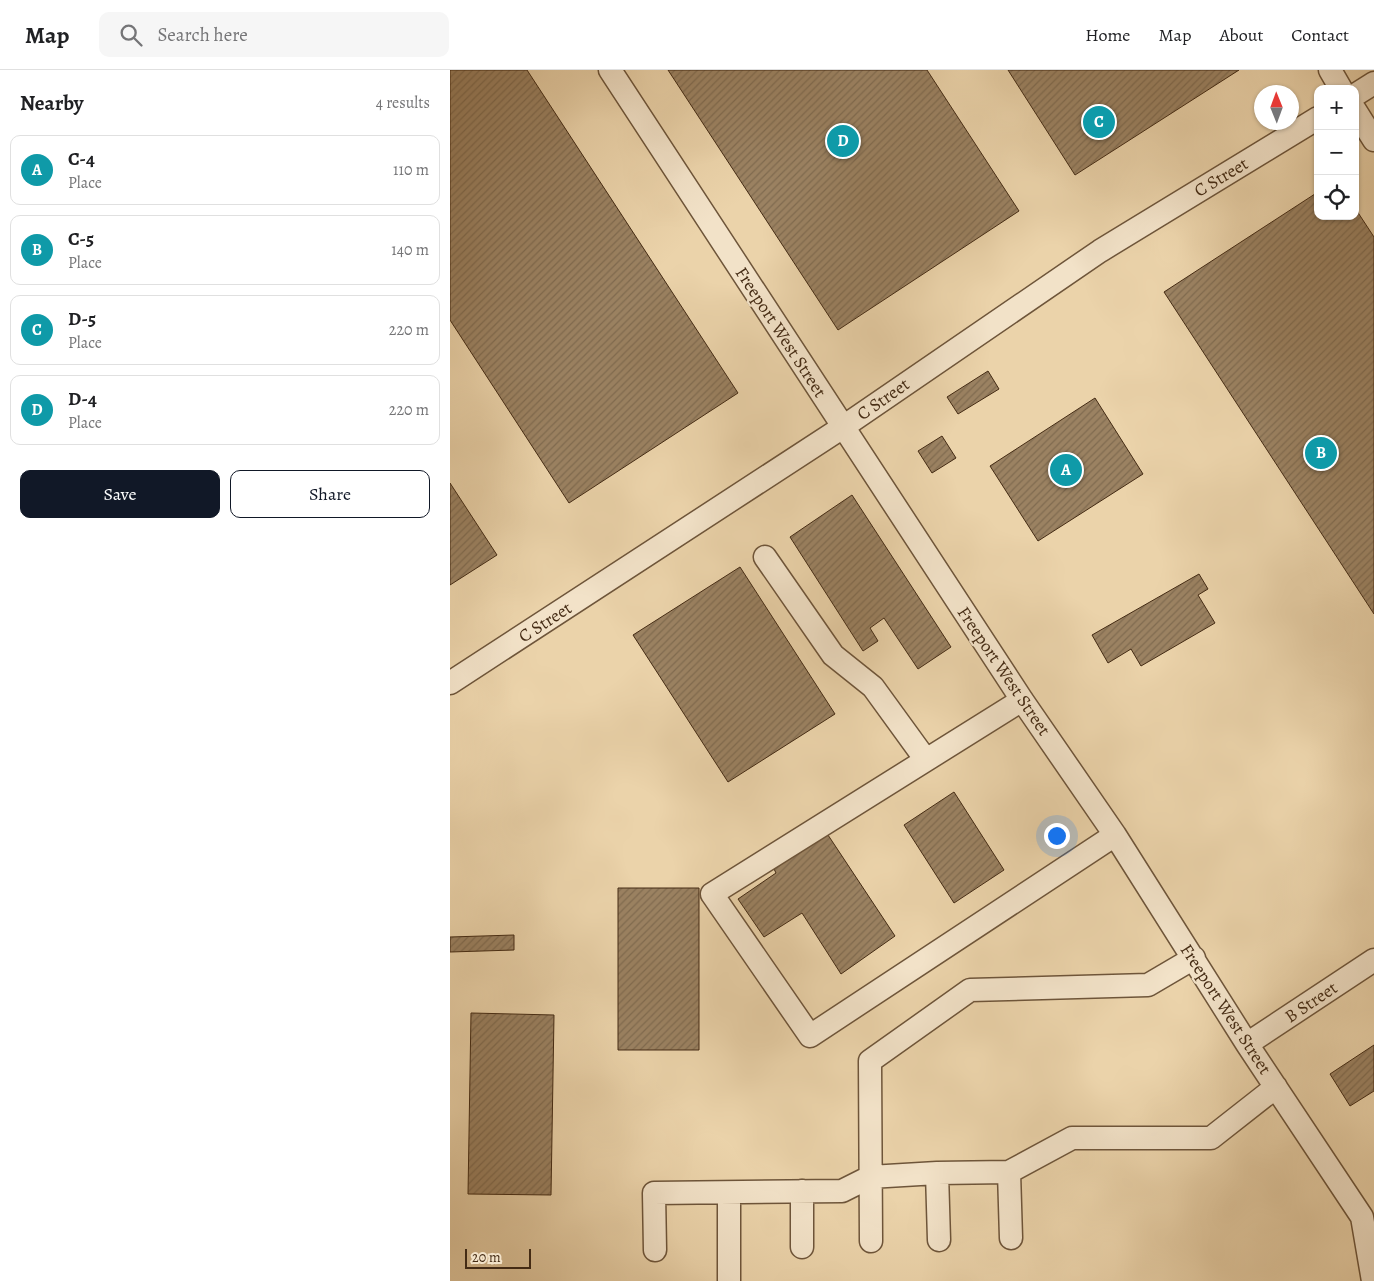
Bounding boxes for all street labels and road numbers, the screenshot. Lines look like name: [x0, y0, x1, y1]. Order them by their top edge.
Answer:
street label: C Street: [1189, 151, 1253, 203]
street label: Freeport West Street: [730, 262, 832, 402]
street label: C Street: [852, 372, 914, 426]
street label: C Street: [514, 596, 576, 648]
street label: Freeport West Street: [952, 602, 1056, 740]
street label: Freeport West Street: [1175, 939, 1277, 1079]
street label: B Street: [1280, 976, 1342, 1028]

